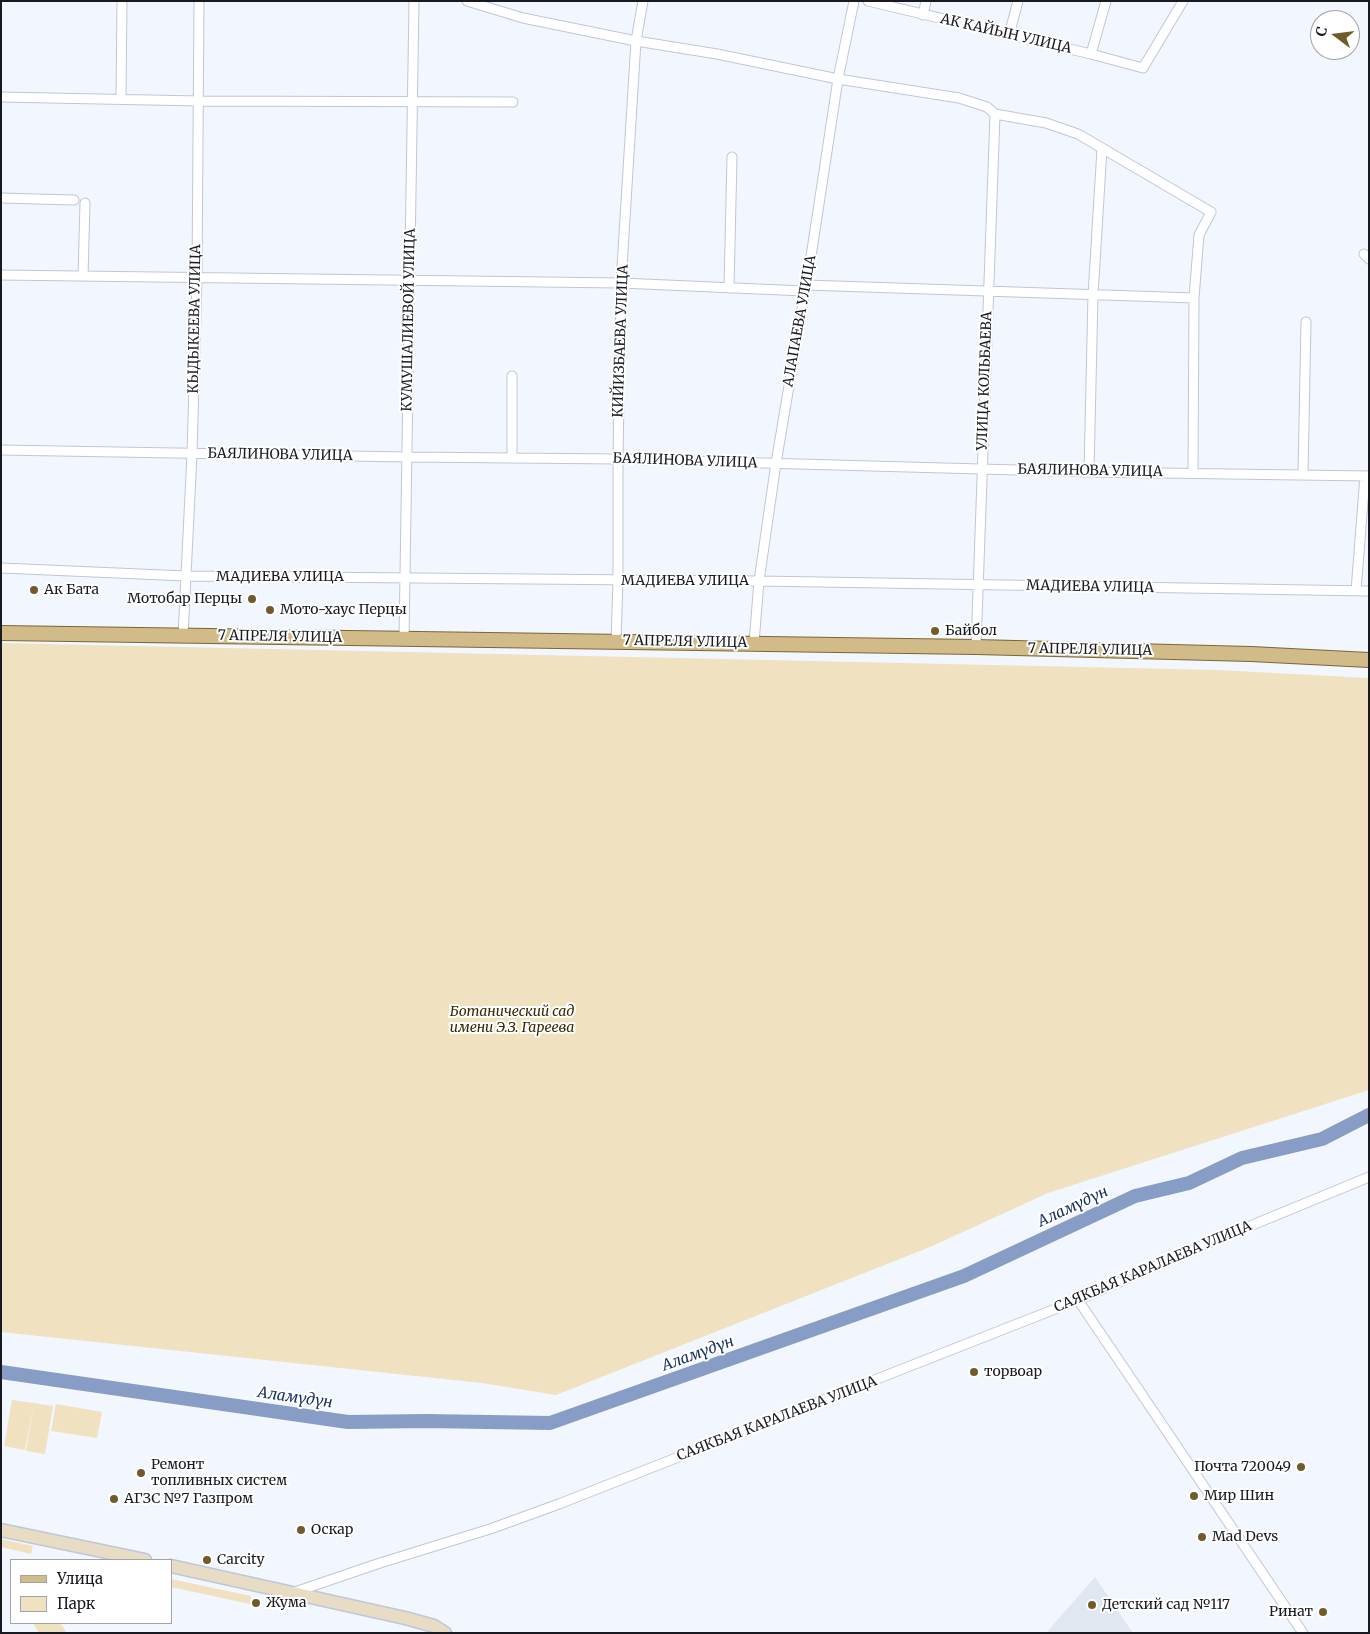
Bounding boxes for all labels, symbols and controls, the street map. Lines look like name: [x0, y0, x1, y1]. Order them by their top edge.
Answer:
north arrow: [1310, 10, 1360, 60]
street label: АК КАЙЫН УЛИЦА: [939, 11, 1073, 57]
text: С: [1312, 25, 1331, 38]
street label: КУМУШАЛИЕВОЙ УЛИЦА: [399, 228, 419, 412]
street label: КЫДЫКЕЕВА УЛИЦА: [185, 244, 205, 394]
street label: АЛАПАЕВА УЛИЦА: [780, 254, 820, 388]
street label: КИЙИЗБАЕВА УЛИЦА: [610, 264, 632, 418]
street label: УЛИЦА КОЛЬБАЕВА: [974, 311, 996, 451]
street label: БАЯЛИНОВА УЛИЦА: [207, 445, 353, 465]
street label: БАЯЛИНОВА УЛИЦА: [612, 450, 758, 472]
street label: БАЯЛИНОВА УЛИЦА: [1017, 461, 1163, 481]
street label: МАДИЕВА УЛИЦА: [216, 569, 344, 585]
street label: МАДИЕВА УЛИЦА: [621, 573, 749, 589]
street label: МАДИЕВА УЛИЦА: [1026, 577, 1154, 597]
place label: Ак Бата: [44, 582, 99, 598]
marker: Ак Бата: [28, 584, 40, 596]
place label: Мотобар Перцы: [127, 591, 242, 607]
marker: Мотобар Перцы: [246, 593, 258, 605]
place label: Мото-хаус Перцы: [280, 602, 407, 618]
marker: Мото-хаус Перцы: [264, 604, 276, 616]
place label: Байбол: [945, 623, 997, 639]
marker: Байбол: [929, 625, 941, 637]
street label: 7 АПРЕЛЯ УЛИЦА: [218, 628, 342, 646]
street label: 7 АПРЕЛЯ УЛИЦА: [623, 633, 747, 651]
street label: 7 АПРЕЛЯ УЛИЦА: [1028, 641, 1152, 659]
park label: Ботанический сад имени Э.З. Гареева: [450, 1004, 574, 1036]
water label: Аламүдүн: [1035, 1183, 1111, 1231]
street label: САЯКБАЯ КАРАЛАЕВА УЛИЦА: [1052, 1218, 1254, 1316]
water label: Аламүдүн: [660, 1333, 736, 1375]
place label: торвоар: [984, 1364, 1042, 1380]
marker: торвоар: [968, 1366, 980, 1378]
street label: САЯКБАЯ КАРАЛАЕВА УЛИЦА: [675, 1373, 879, 1465]
water label: Аламүдүн: [257, 1384, 333, 1412]
place label: Ремонт топливных систем: [151, 1457, 287, 1490]
place label: Почта 720049: [1194, 1459, 1291, 1475]
marker: Почта 720049: [1295, 1461, 1307, 1473]
marker: Ремонт топливных систем: [135, 1467, 147, 1479]
place label: Мир Шин: [1204, 1488, 1274, 1504]
marker: Мир Шин: [1188, 1490, 1200, 1502]
place label: АГЗС №7 Газпром: [124, 1491, 253, 1507]
marker: АГЗС №7 Газпром: [108, 1493, 120, 1505]
place label: Оскар: [311, 1522, 353, 1538]
marker: Оскар: [295, 1524, 307, 1536]
place label: Mad Devs: [1212, 1529, 1278, 1545]
marker: Mad Devs: [1196, 1531, 1208, 1543]
place label: Carcity: [217, 1552, 265, 1568]
marker: Carcity: [201, 1554, 213, 1566]
legend: [10, 1559, 172, 1624]
text: Улица: [57, 1569, 103, 1588]
text: Парк: [57, 1594, 95, 1613]
place label: Жума: [266, 1595, 307, 1611]
marker: Жума: [250, 1597, 262, 1609]
place label: Детский сад №117: [1102, 1597, 1230, 1613]
marker: Детский сад №117: [1086, 1599, 1098, 1611]
place label: Ринат: [1269, 1604, 1313, 1620]
marker: Ринат: [1317, 1606, 1329, 1618]

